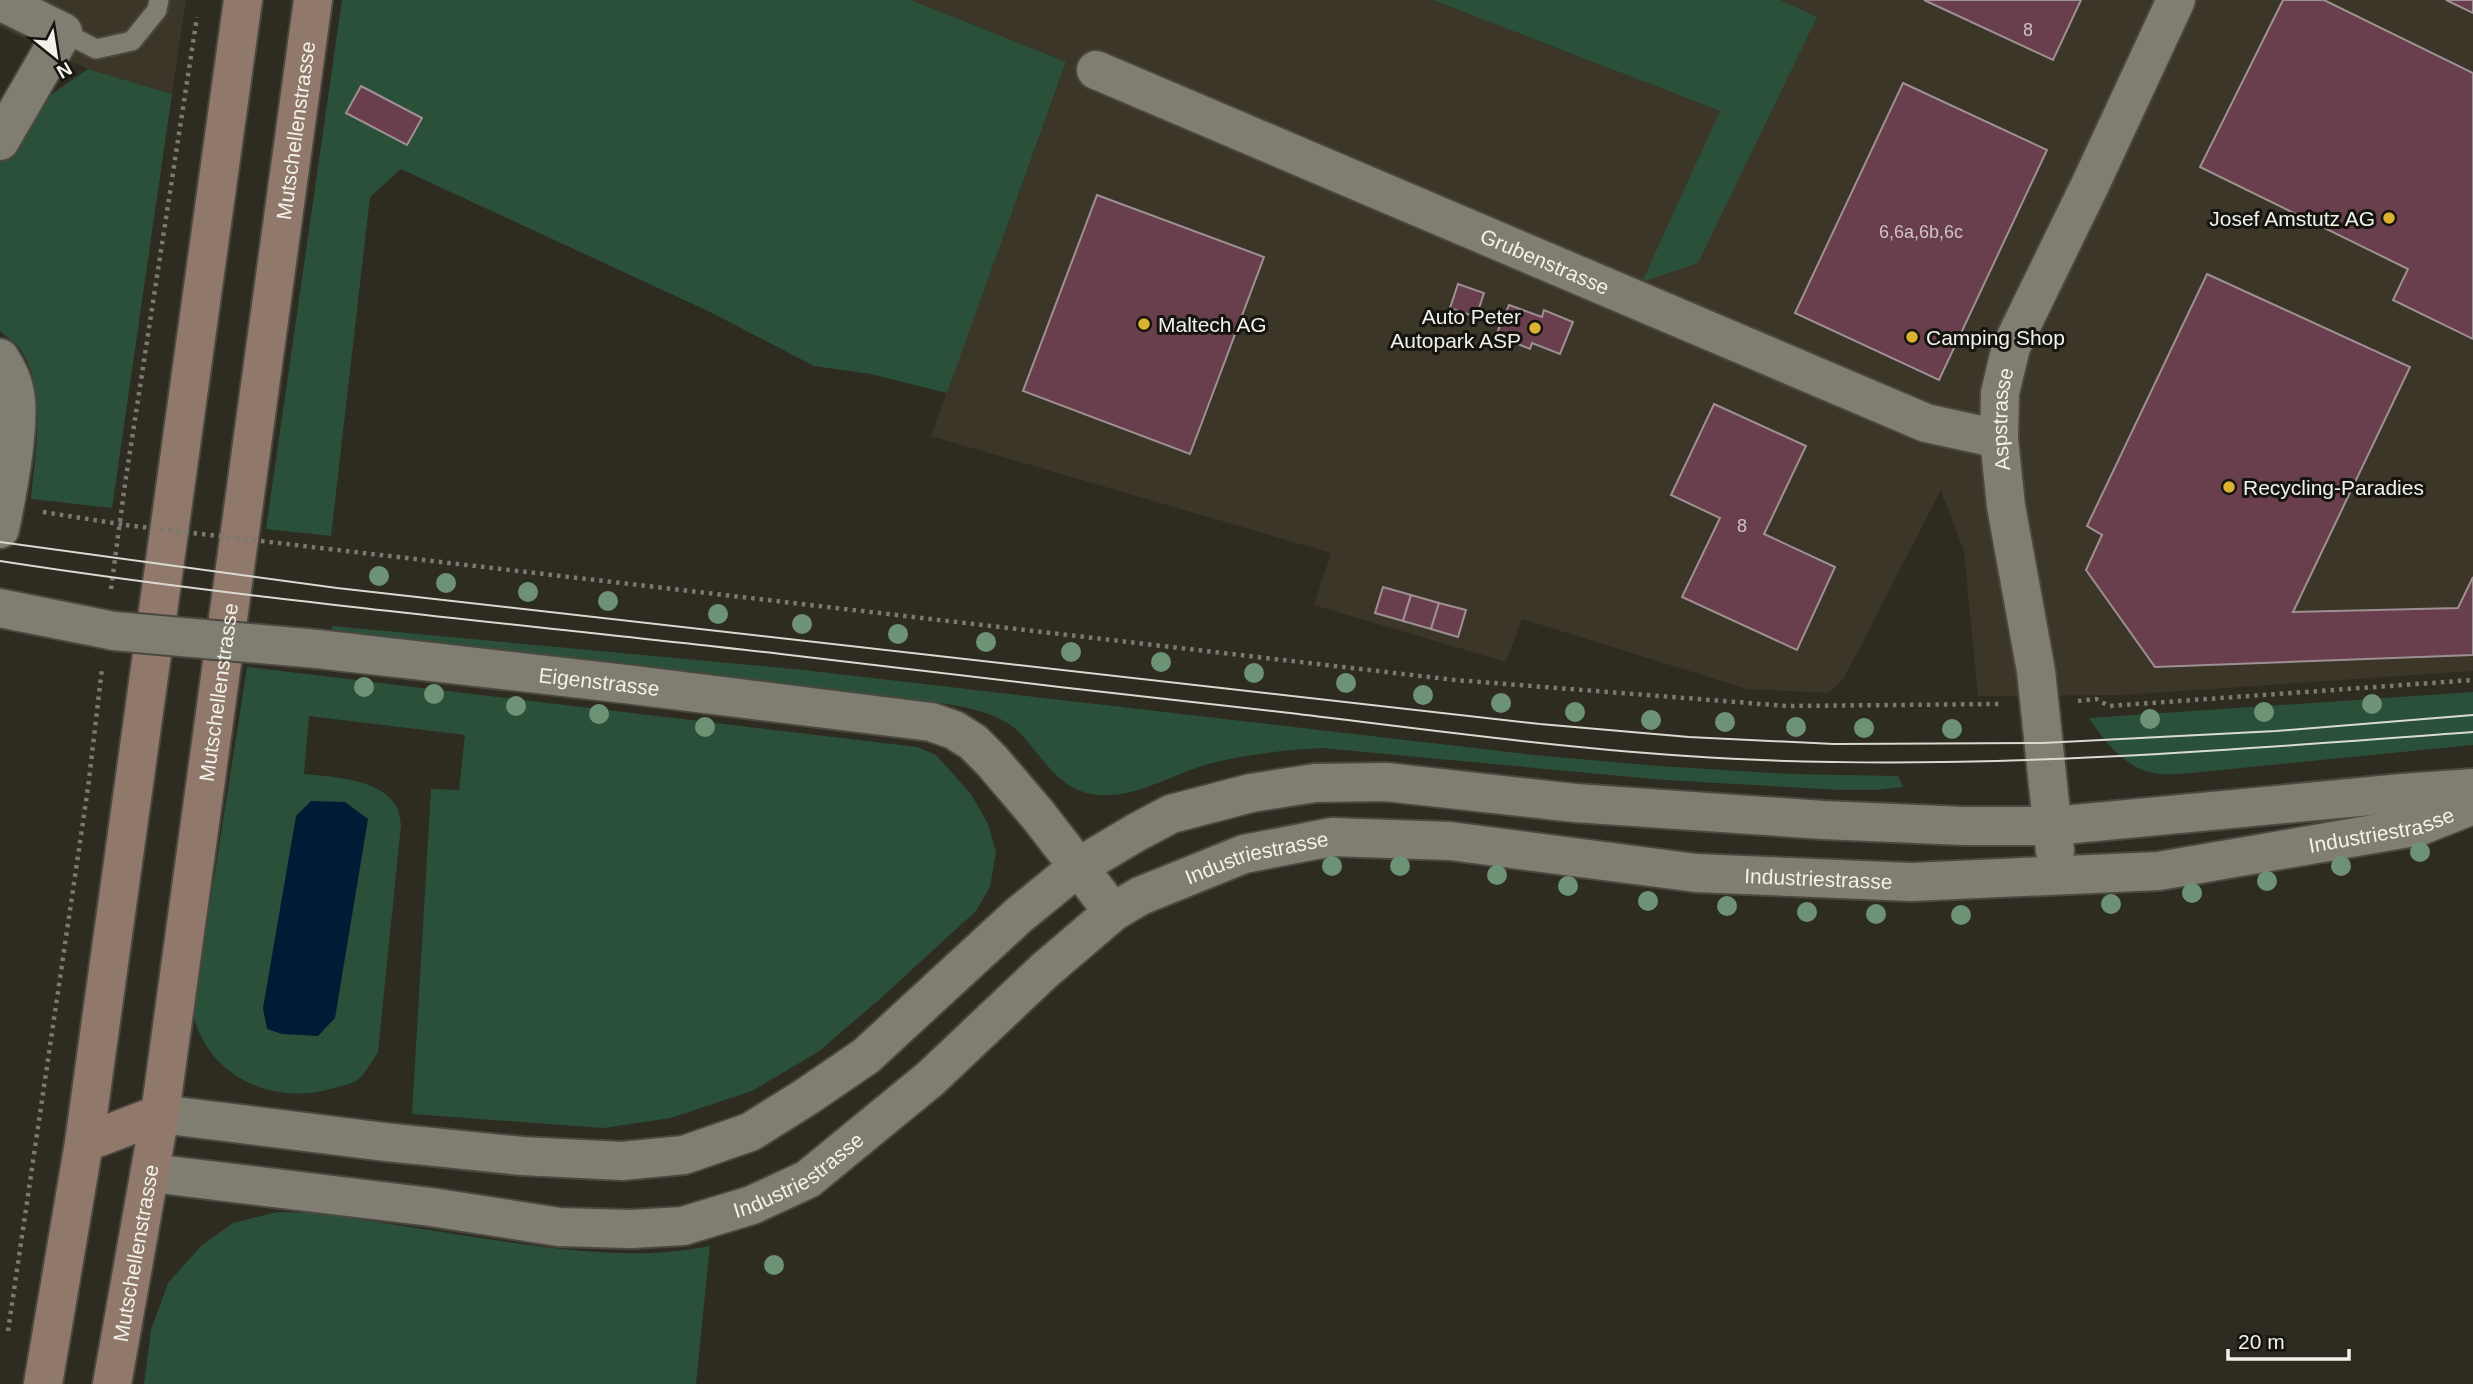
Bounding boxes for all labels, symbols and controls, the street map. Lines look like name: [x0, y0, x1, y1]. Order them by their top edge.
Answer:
house number: 8: [2023, 20, 2033, 40]
north arrow: [21, 21, 91, 91]
street label: Mutschellenstrasse: [271, 40, 319, 221]
text: N: [53, 58, 75, 83]
place label: Josef Amstutz AG: [2209, 207, 2375, 230]
marker: Josef Amstutz AG: [2381, 210, 2397, 226]
house number: 6,6a,6b,6c: [1879, 222, 1963, 242]
street label: Grubenstrasse: [1477, 223, 1613, 299]
place label: Auto Peter Autopark ASP: [1390, 305, 1521, 352]
place label: Maltech AG: [1158, 313, 1267, 336]
marker: Maltech AG: [1136, 316, 1152, 332]
marker: Auto Peter Autopark ASP: [1527, 320, 1543, 336]
place label: Camping Shop: [1926, 326, 2065, 349]
marker: Camping Shop: [1904, 329, 1920, 345]
street label: Aspstrasse: [1987, 365, 2017, 472]
place label: Recycling-Paradies: [2243, 476, 2424, 499]
marker: Recycling-Paradies: [2221, 479, 2237, 495]
house number: 8: [1737, 516, 1747, 536]
street label: Mutschellenstrasse: [194, 602, 242, 783]
street label: Eigenstrasse: [538, 663, 661, 700]
street label: Industriestrasse: [2307, 802, 2457, 857]
street label: Industriestrasse: [1181, 826, 1330, 888]
street label: Industriestrasse: [1744, 864, 1893, 893]
street label: Industriestrasse: [730, 1127, 868, 1222]
street label: Mutschellenstrasse: [108, 1163, 162, 1344]
scale bar: [2228, 1318, 2349, 1362]
text: 20 m: [2238, 1330, 2285, 1353]

